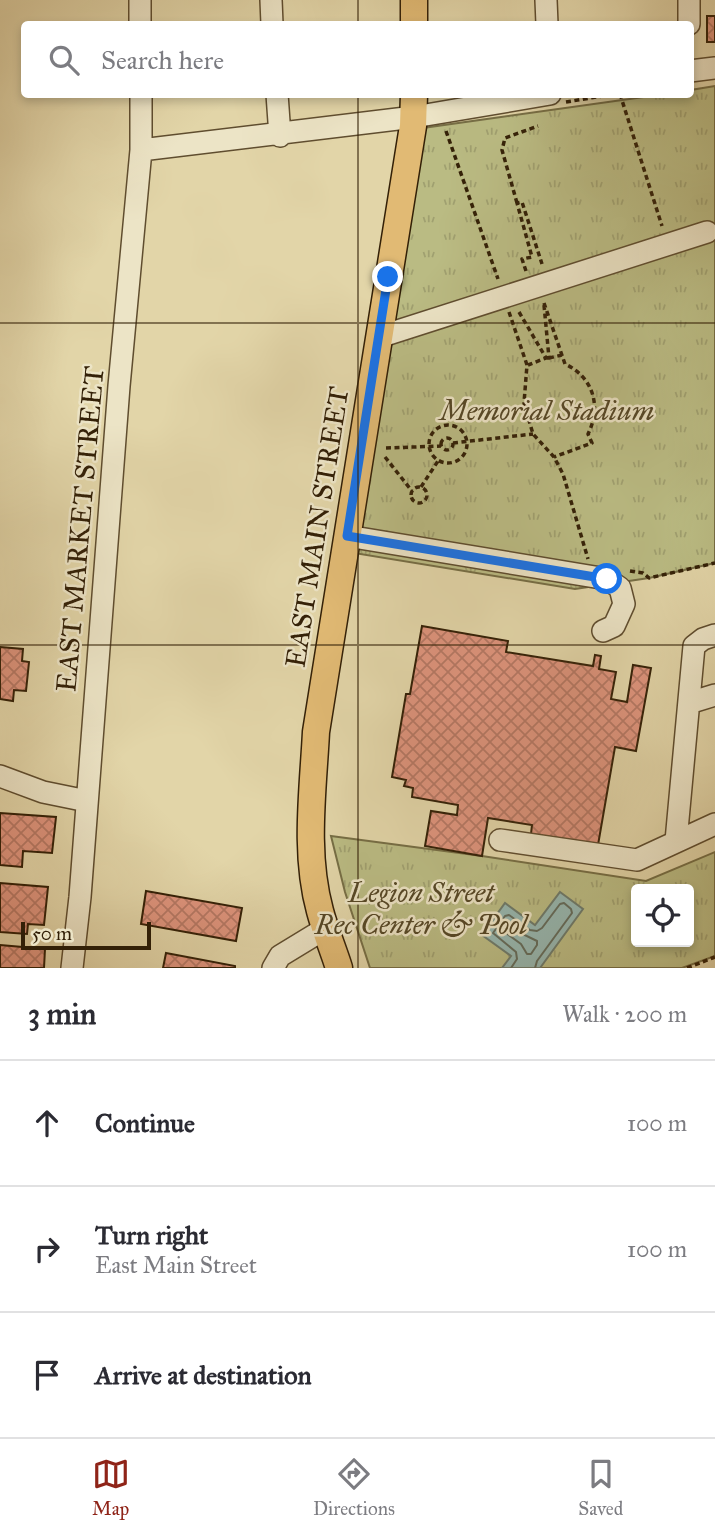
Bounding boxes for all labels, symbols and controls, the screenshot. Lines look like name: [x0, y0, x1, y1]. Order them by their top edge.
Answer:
search box: [21, 21, 694, 98]
icon: search: [45, 41, 83, 79]
text: Search here: [101, 44, 224, 76]
route end: [372, 261, 403, 292]
street label: EAST MARKET STREET: [48, 365, 112, 693]
street label: EAST MAIN STREET: [277, 384, 357, 670]
park label: Memorial Stadium: [437, 393, 654, 428]
route start: [591, 563, 622, 594]
park label: Legion Street Rec Center & Pool: [314, 875, 530, 942]
map controls: [631, 884, 694, 947]
button: locate: [631, 884, 694, 947]
scale bar: [21, 919, 150, 951]
text: 50 m: [32, 922, 72, 945]
text: 3 min: [28, 996, 96, 1032]
text: Walk · 200 m: [562, 1000, 687, 1028]
icon: ahead: [28, 1104, 66, 1142]
text: Continue: [95, 1107, 195, 1139]
text: 100 m: [627, 1109, 687, 1137]
text: Turn right: [95, 1219, 208, 1251]
icon: right: [28, 1230, 66, 1268]
text: 100 m: [627, 1235, 687, 1263]
text: East Main Street: [95, 1251, 257, 1279]
icon: arrive: [28, 1356, 66, 1394]
text: Arrive at destination: [95, 1359, 312, 1391]
tab: Map: [92, 1455, 130, 1520]
tab: Directions: [313, 1455, 395, 1520]
tab: Saved: [578, 1455, 623, 1520]

